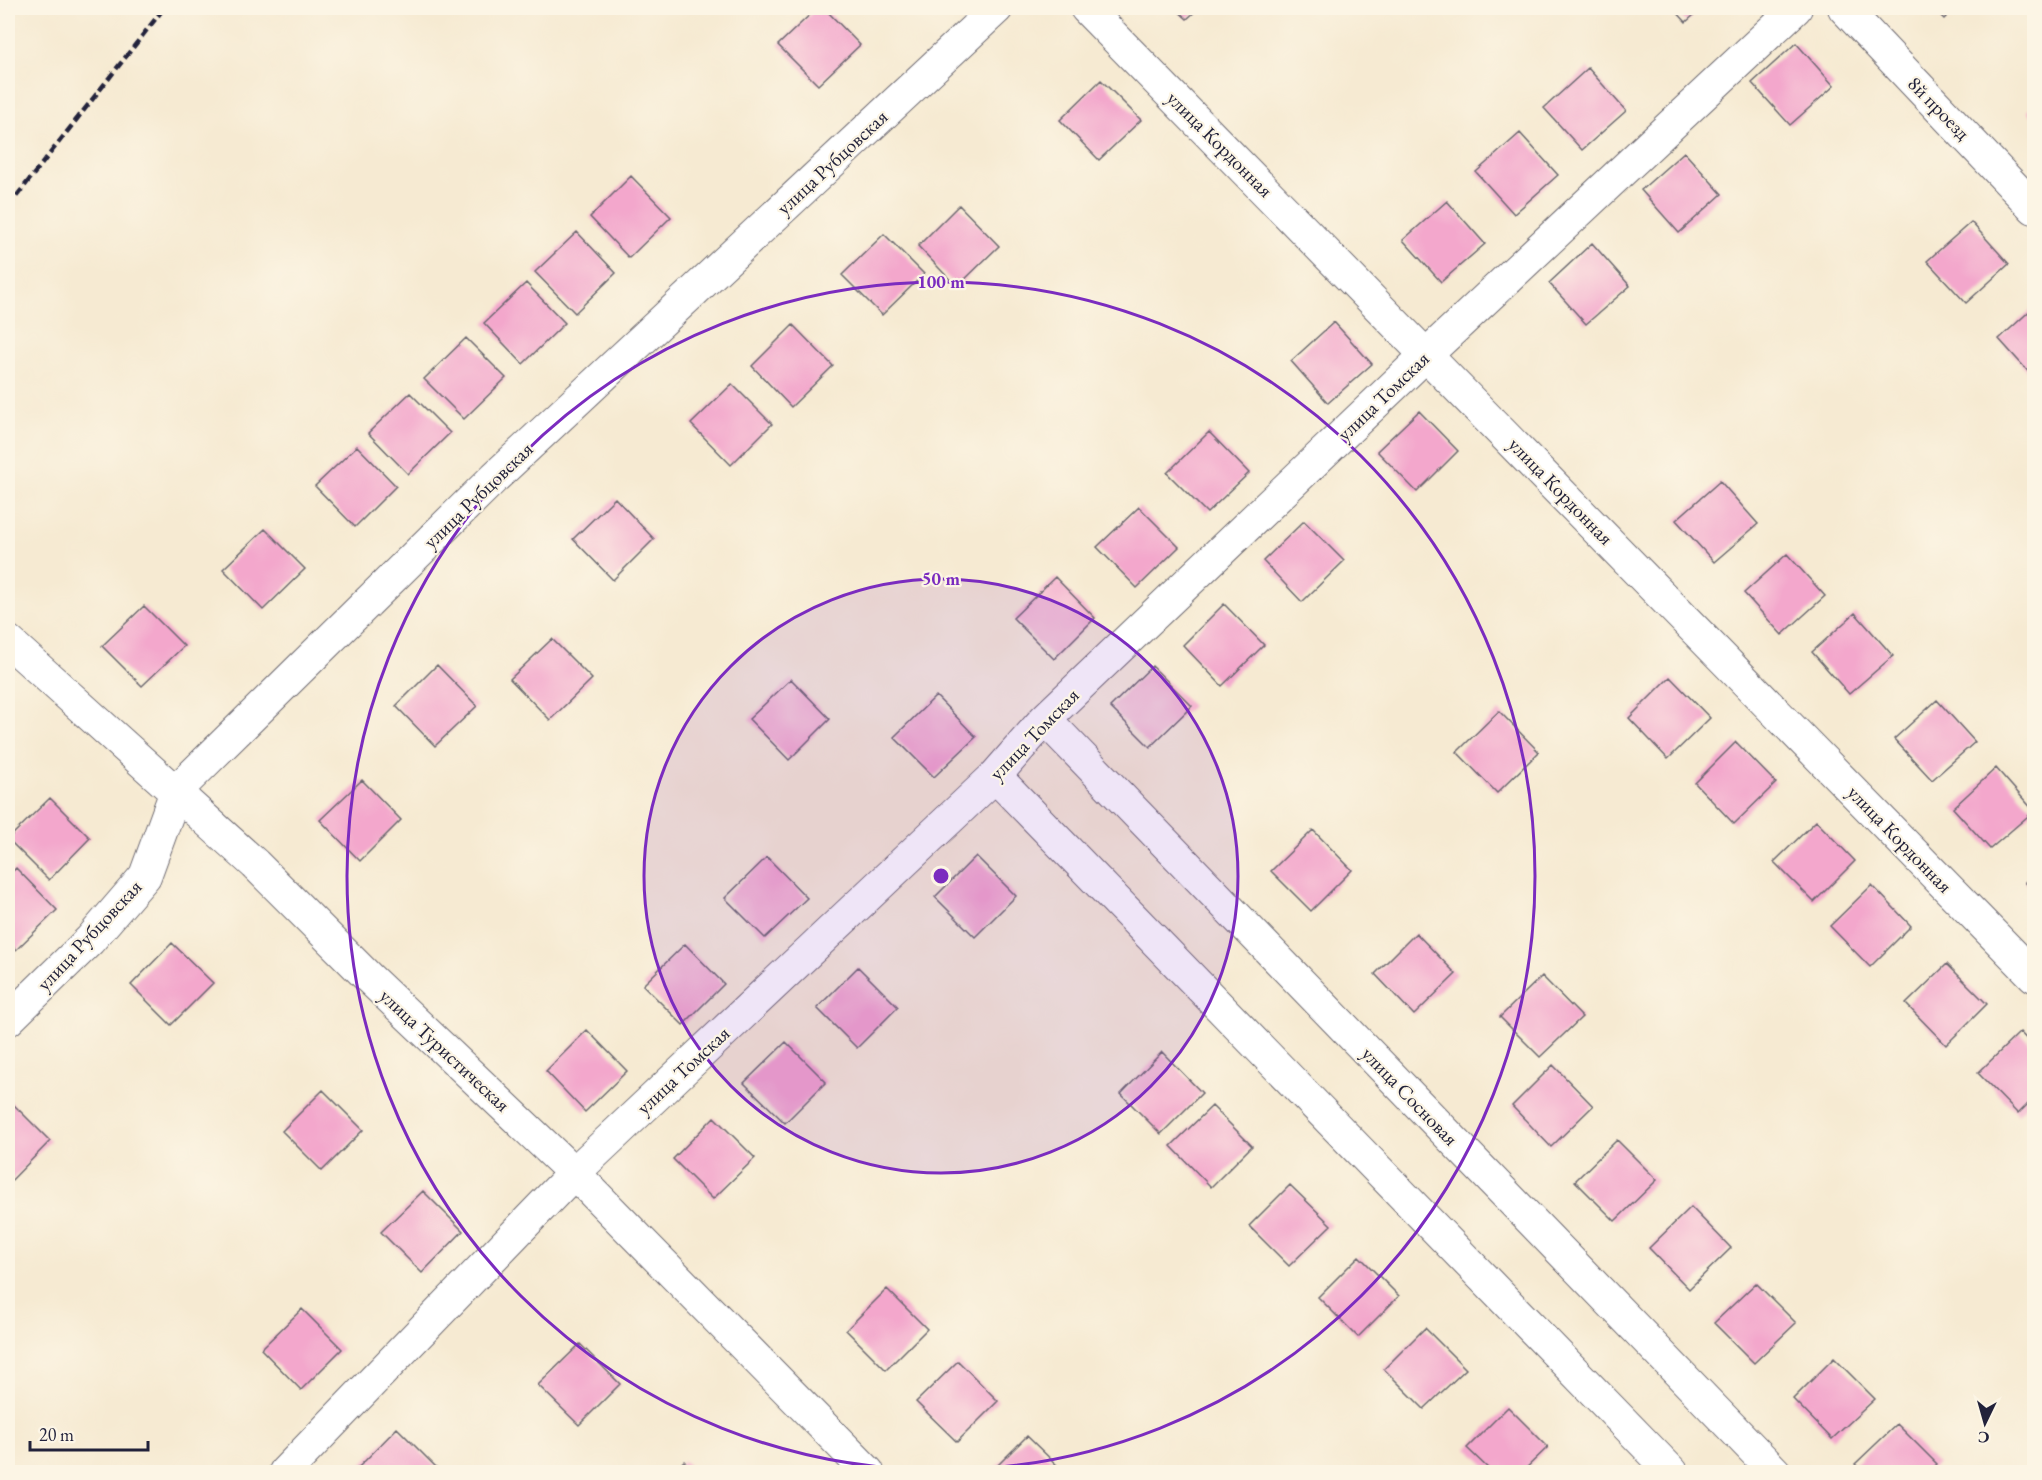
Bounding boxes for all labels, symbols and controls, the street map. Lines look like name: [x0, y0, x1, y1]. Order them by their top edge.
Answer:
street label: 8й проезд: [1902, 71, 1976, 145]
street label: улица Кордонная: [1161, 85, 1279, 203]
street label: улица Рубцовская: [771, 104, 893, 220]
text: 100 m: [917, 270, 965, 293]
street label: улица Томская: [1331, 346, 1435, 446]
street label: улица Кордонная: [1503, 432, 1619, 550]
street label: улица Рубцовская: [418, 436, 538, 554]
text: 50 m: [922, 567, 960, 590]
street label: улица Томская: [984, 682, 1084, 786]
street label: улица Кордонная: [1842, 780, 1958, 898]
centre of rings: [931, 866, 951, 886]
street label: улица Рубцовская: [31, 874, 147, 996]
street label: улица Туристическая: [374, 983, 516, 1117]
street label: улица Томская: [631, 1020, 735, 1120]
street label: улица Сосновая: [1356, 1041, 1464, 1151]
north arrow: [1955, 1393, 2015, 1453]
scale bar: [30, 1414, 148, 1452]
text: 20 m: [39, 1423, 74, 1446]
text: С: [1977, 1426, 1990, 1448]

